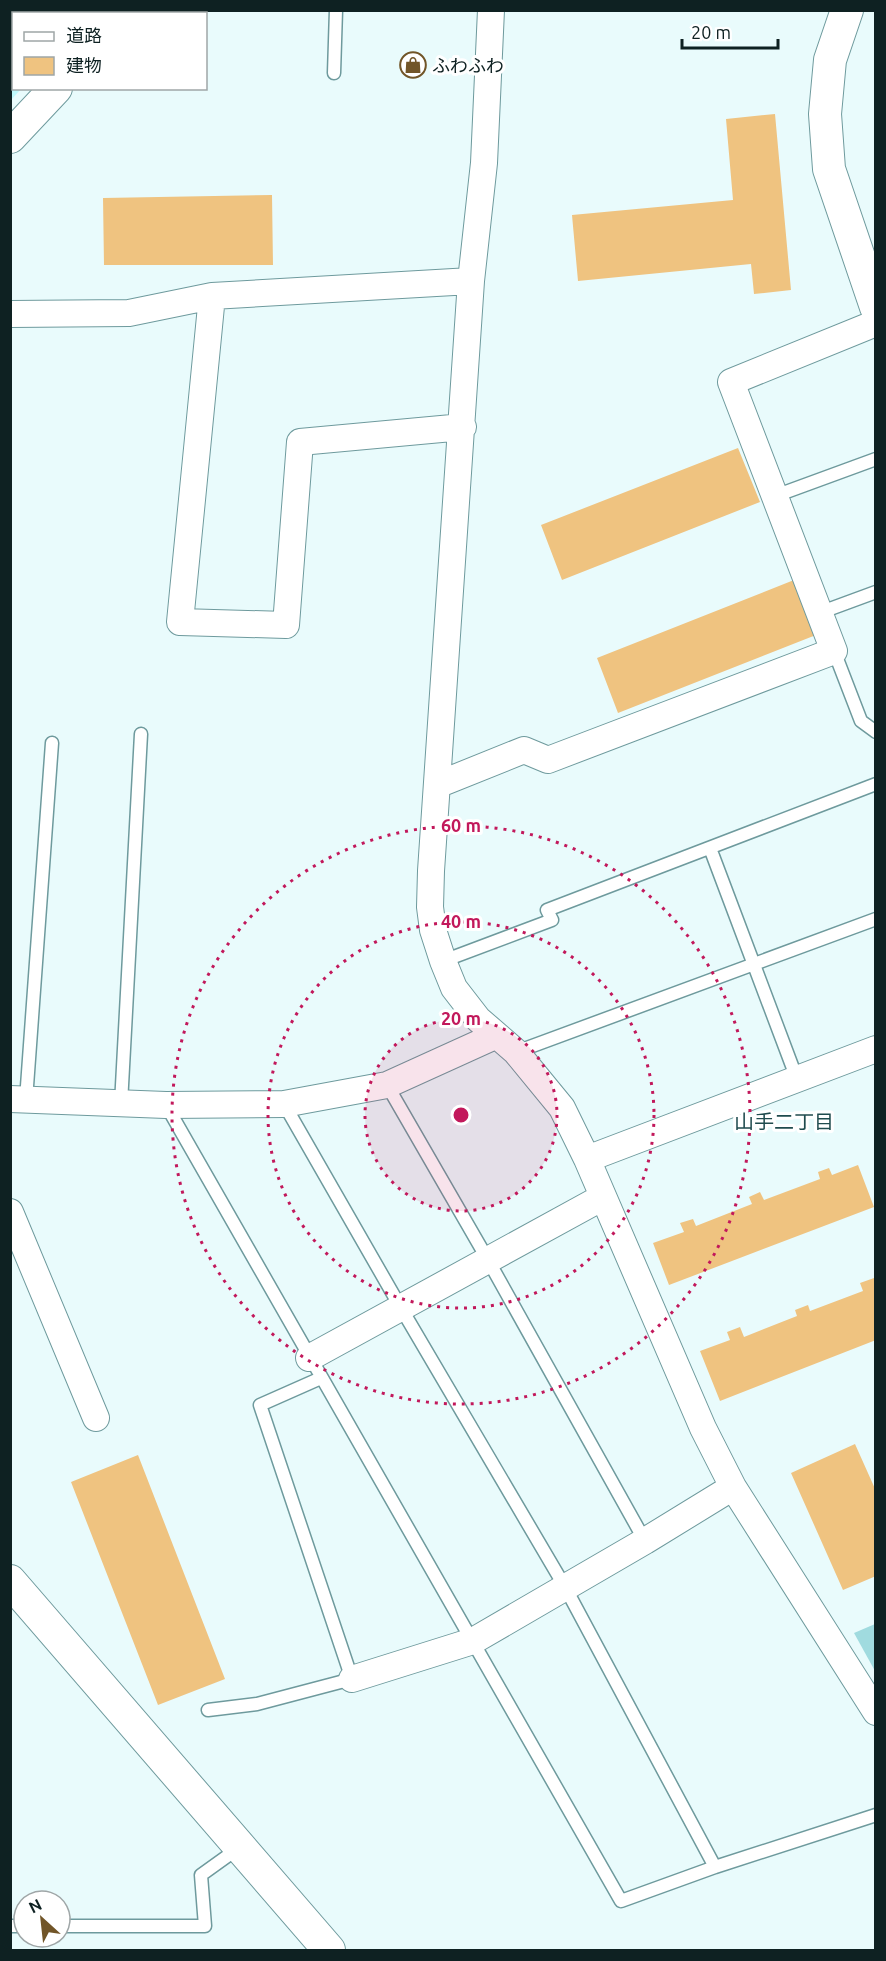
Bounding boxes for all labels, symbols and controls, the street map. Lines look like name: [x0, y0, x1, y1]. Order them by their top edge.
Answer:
legend: [12, 12, 207, 90]
scale bar: [682, 12, 778, 50]
text: 20 m: [691, 22, 731, 42]
text: 道路: [66, 25, 102, 45]
shop icon: ふわふわ: [398, 50, 428, 80]
text: 建物: [66, 55, 102, 75]
place label: ふわふわ: [432, 55, 504, 75]
text: 60 m: [441, 815, 481, 835]
text: 40 m: [441, 911, 481, 931]
text: 20 m: [441, 1008, 481, 1028]
centre of rings: [451, 1105, 471, 1125]
district label: 山手二丁目: [734, 1110, 834, 1133]
north arrow: [12, 1889, 72, 1949]
text: N: [26, 1895, 45, 1916]

